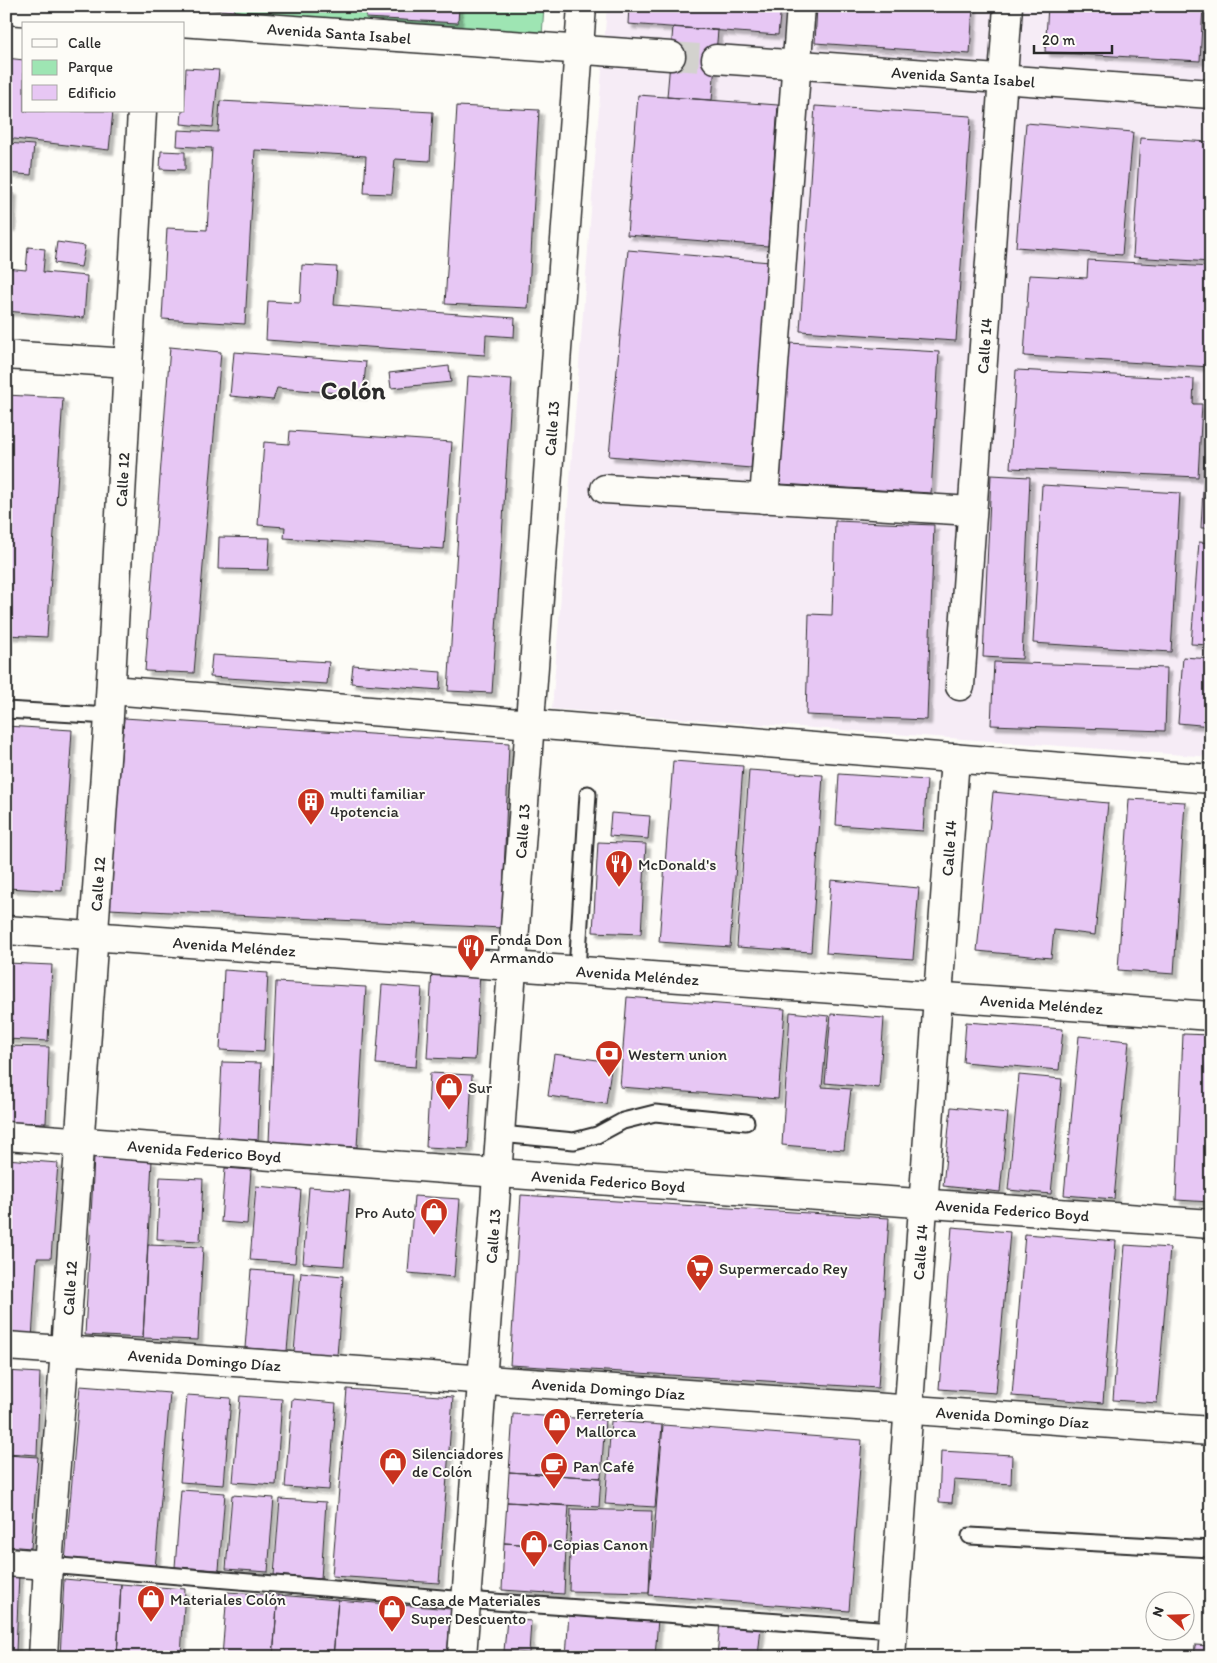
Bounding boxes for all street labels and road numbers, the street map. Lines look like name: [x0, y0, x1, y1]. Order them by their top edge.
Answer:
street label: Avenida Santa Isabel: [267, 19, 412, 48]
street label: Avenida Santa Isabel: [891, 62, 1036, 91]
street label: Calle 14: [973, 317, 995, 374]
street label: Calle 13: [540, 400, 563, 456]
street label: Calle 12: [111, 451, 133, 508]
street label: Calle 13: [511, 803, 534, 859]
street label: Calle 14: [937, 819, 960, 877]
street label: Calle 12: [86, 855, 109, 912]
street label: Avenida Meléndez: [172, 932, 297, 960]
street label: Avenida Meléndez: [576, 961, 700, 989]
street label: Avenida Meléndez: [980, 990, 1104, 1018]
street label: Avenida Federico Boyd: [127, 1136, 282, 1166]
street label: Avenida Federico Boyd: [531, 1166, 686, 1196]
street label: Avenida Federico Boyd: [935, 1195, 1090, 1225]
street label: Calle 13: [481, 1208, 504, 1264]
street label: Calle 14: [908, 1223, 931, 1281]
street label: Calle 12: [58, 1259, 81, 1316]
street label: Avenida Domingo Díaz: [127, 1345, 282, 1375]
street label: Avenida Domingo Díaz: [531, 1374, 686, 1403]
street label: Avenida Domingo Díaz: [935, 1402, 1090, 1432]

